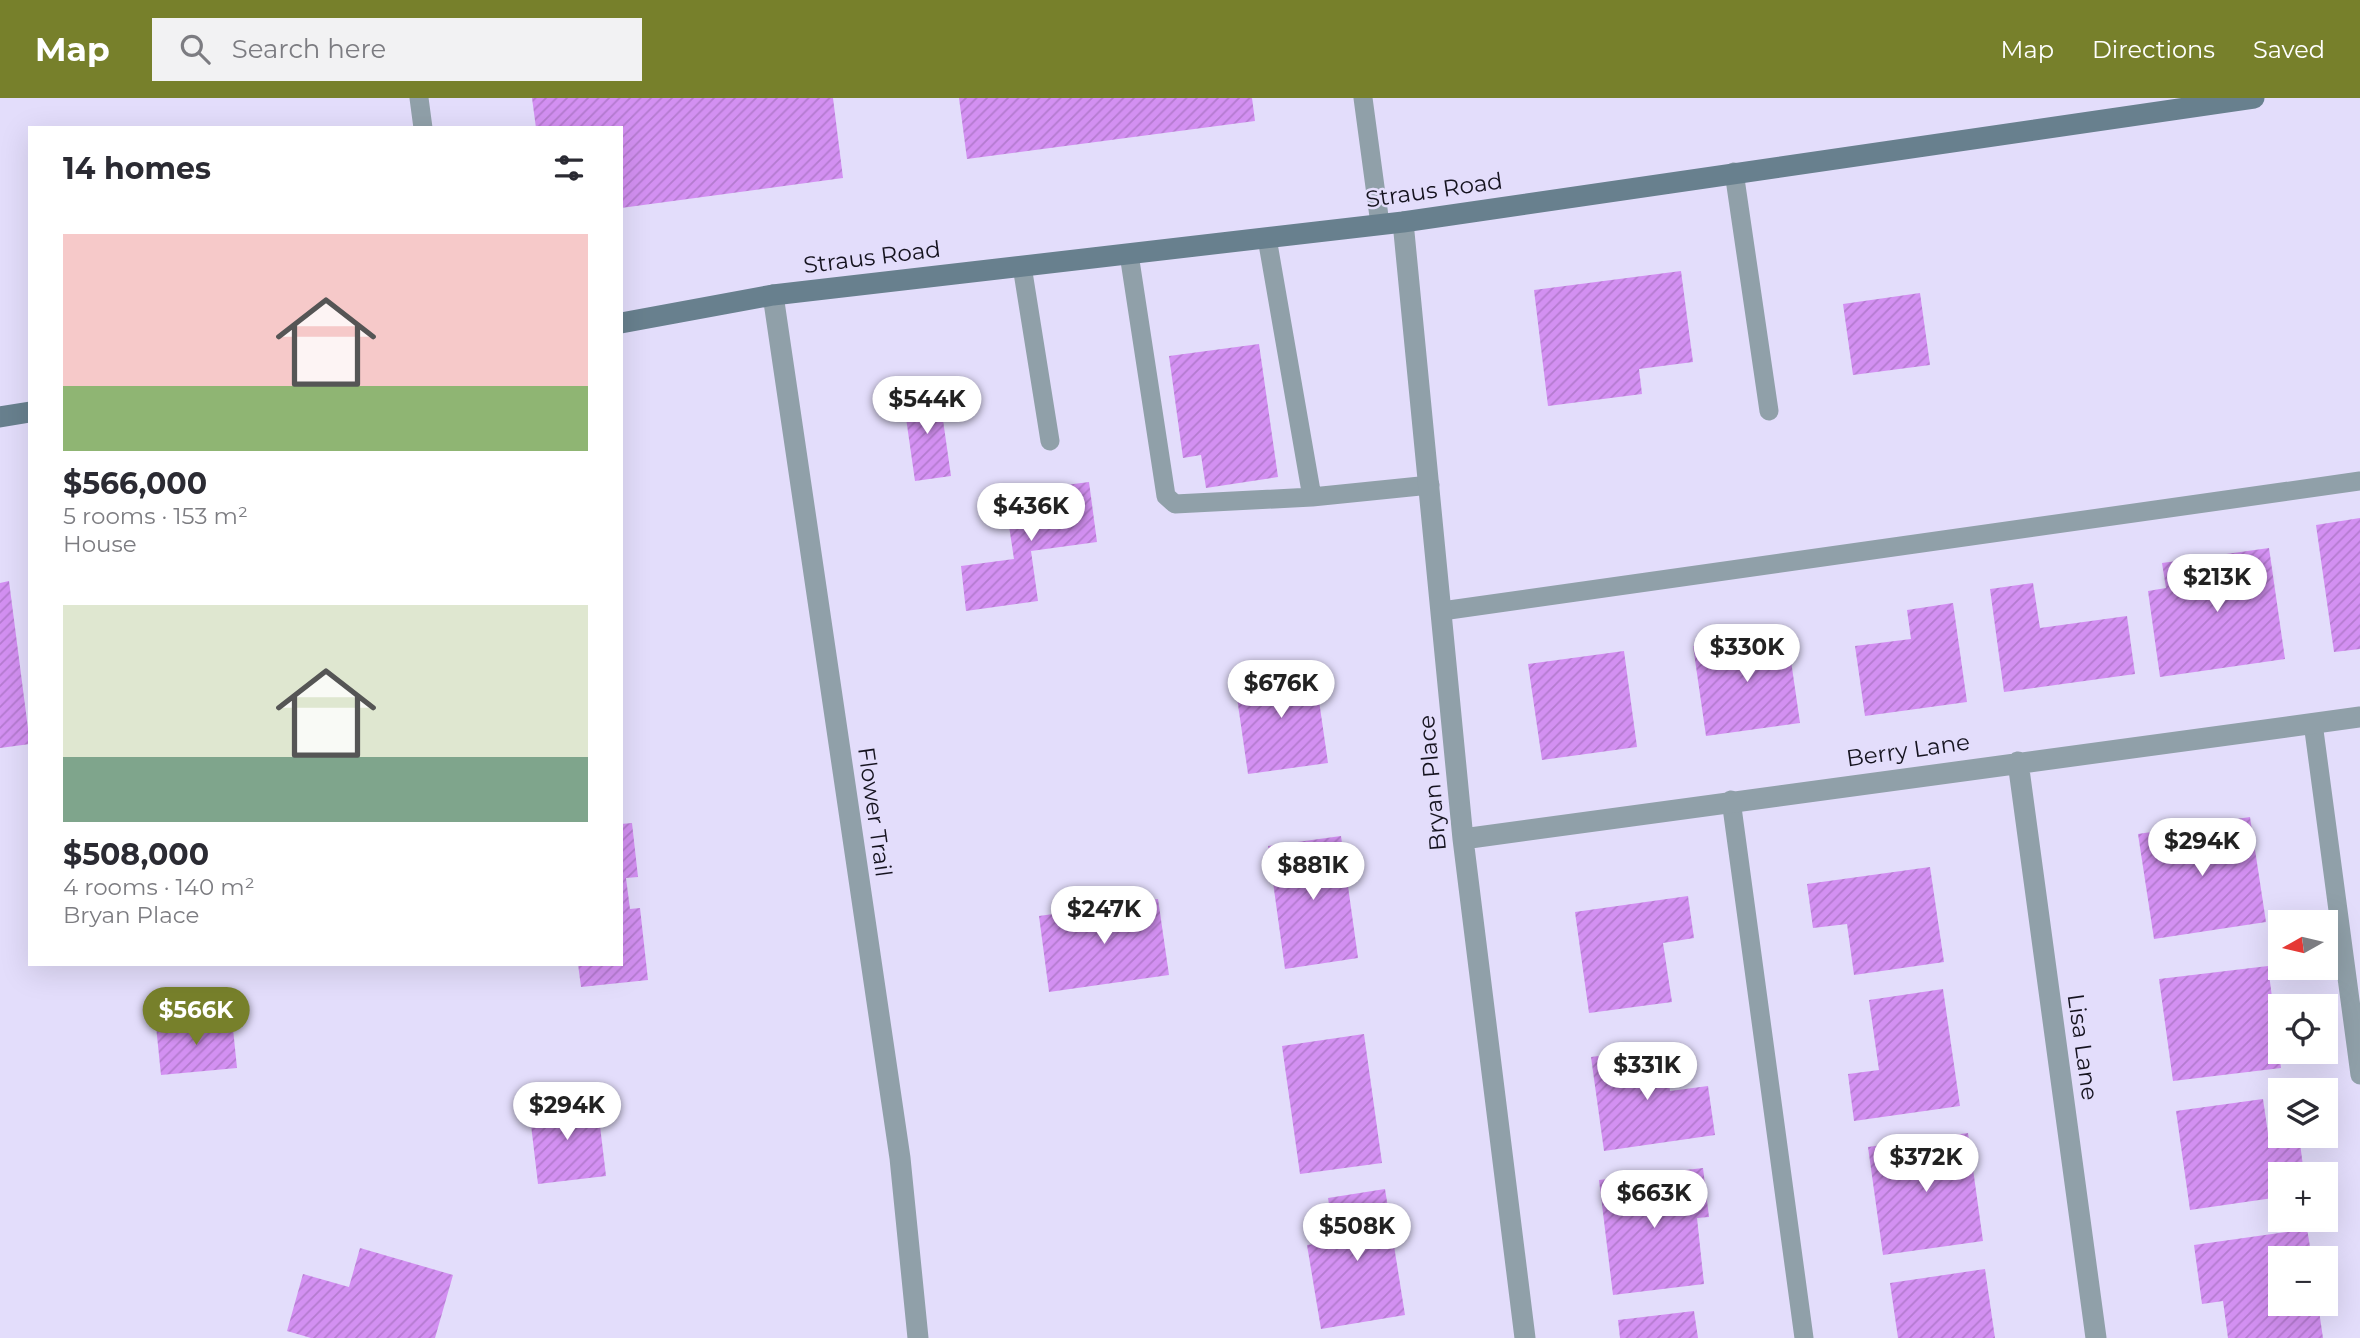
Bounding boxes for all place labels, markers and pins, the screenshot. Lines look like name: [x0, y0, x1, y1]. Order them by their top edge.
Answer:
pin: $544K: [878, 376, 976, 436]
pin: $436K: [982, 484, 1080, 543]
pin: $213K: [2168, 554, 2266, 614]
pin: $330K: [1698, 624, 1796, 684]
pin: $676K: [1232, 660, 1330, 720]
pin: $294K: [2153, 818, 2251, 878]
pin: $881K: [1264, 842, 1362, 902]
pin: $247K: [1055, 886, 1153, 946]
pin: $566K: [147, 988, 245, 1047]
pin: $331K: [1598, 1042, 1696, 1102]
pin: $294K: [518, 1082, 616, 1142]
pin: $372K: [1877, 1134, 1975, 1194]
pin: $663K: [1605, 1170, 1703, 1230]
pin: $508K: [1308, 1204, 1406, 1263]

